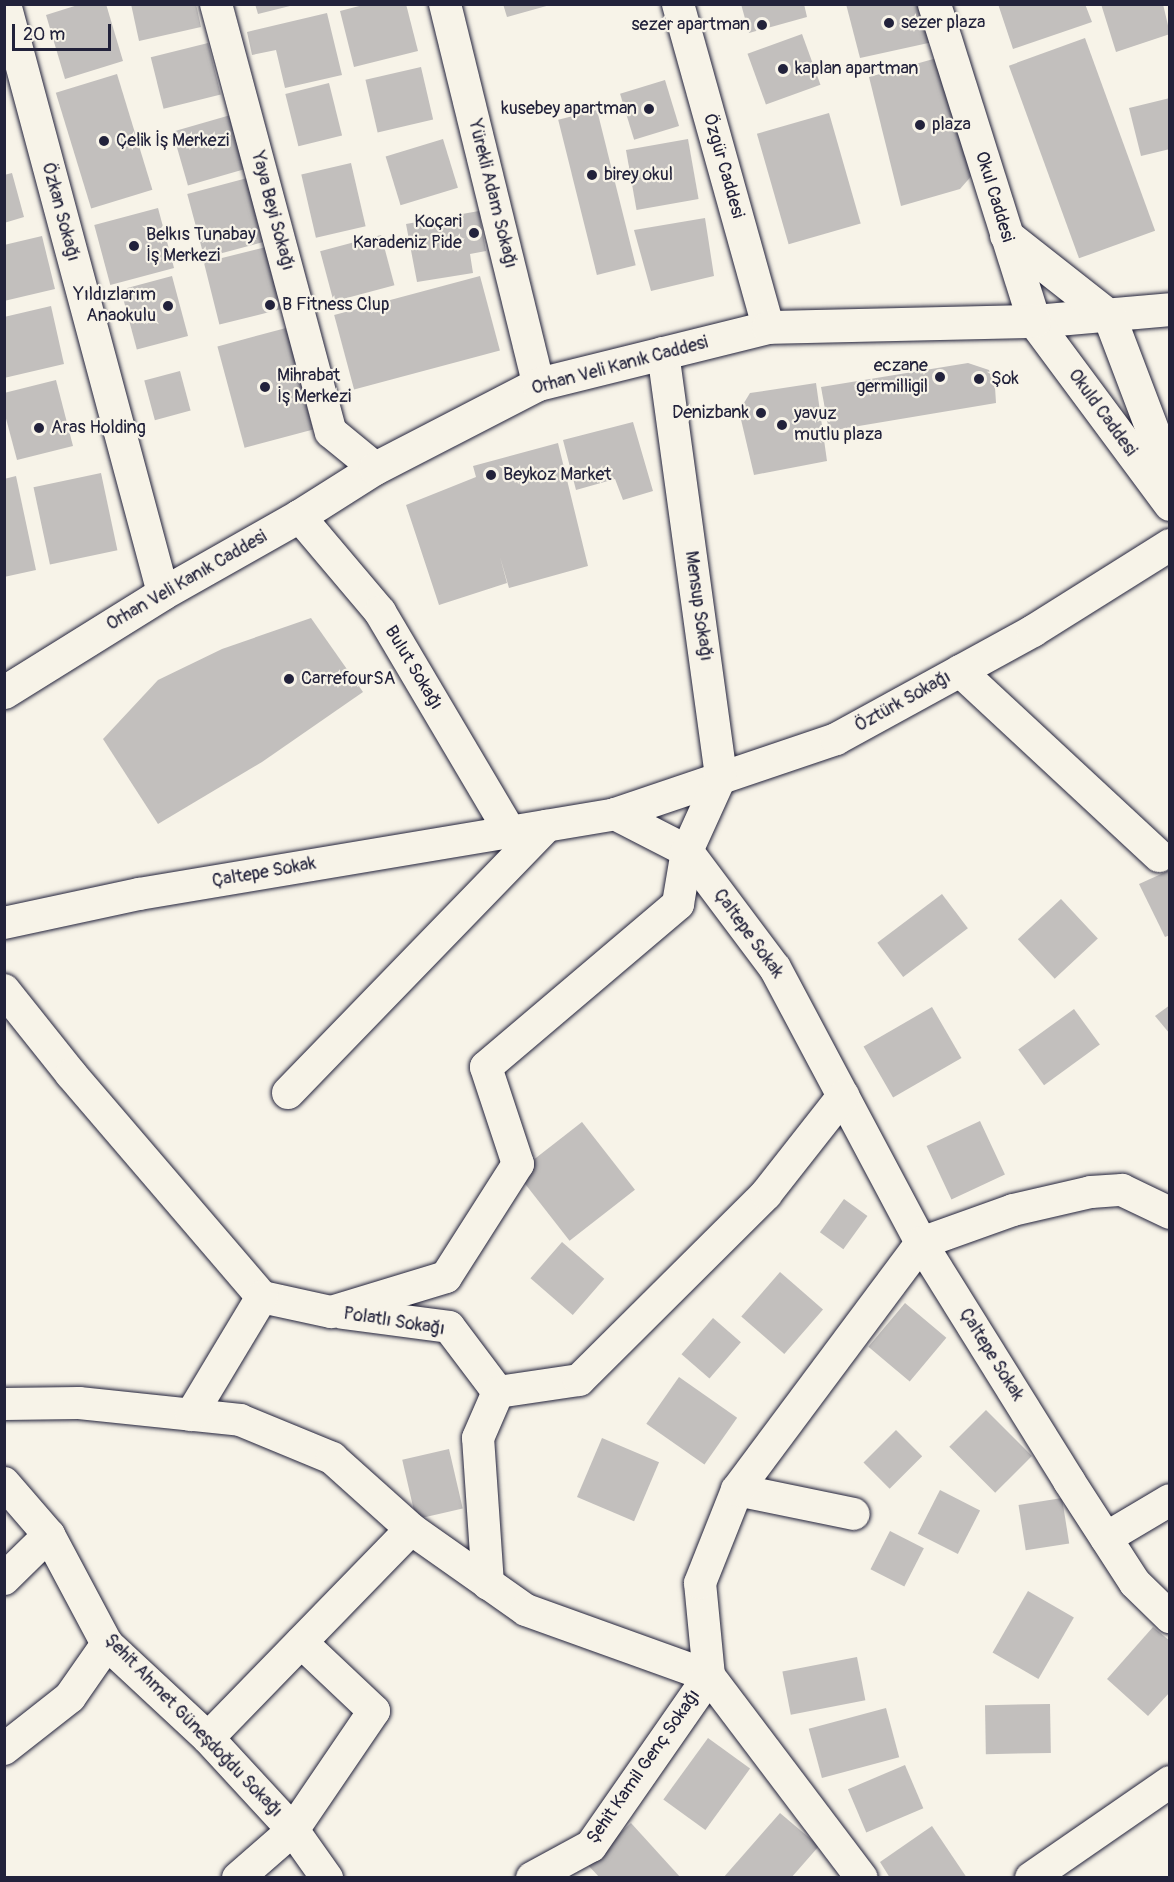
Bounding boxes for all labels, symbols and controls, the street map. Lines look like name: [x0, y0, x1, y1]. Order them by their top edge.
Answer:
scale bar: [15, 12, 114, 50]
place label: sezer plaza: [901, 12, 985, 34]
place label: sezer apartman: [632, 14, 750, 36]
marker: sezer plaza: [882, 16, 896, 30]
marker: sezer apartman: [755, 18, 769, 32]
text: 20 m: [23, 23, 65, 46]
place label: kaplan apartman: [795, 58, 918, 80]
marker: kaplan apartman: [776, 62, 790, 76]
place label: kusebey apartman: [501, 98, 637, 120]
marker: kusebey apartman: [642, 102, 656, 116]
street label: Özgür Caddesi: [698, 111, 748, 221]
place label: plaza: [932, 114, 971, 136]
street label: Yürekli Adam Sokağı: [463, 117, 521, 271]
marker: plaza: [913, 118, 927, 132]
place label: Çelik İş Merkezi: [116, 130, 229, 152]
marker: Çelik İş Merkezi: [97, 134, 111, 148]
street label: Yaya Beyi Sokağı: [246, 149, 298, 273]
street label: Okul Caddesi: [970, 149, 1018, 245]
street label: Özkan Sokağı: [36, 160, 84, 264]
place label: birey okul: [604, 164, 673, 186]
marker: birey okul: [585, 168, 599, 182]
place label: Koçari Karadeniz Pide: [353, 212, 462, 254]
place label: Belkıs Tunabay İş Merkezi: [146, 225, 256, 268]
marker: Koçari Karadeniz Pide: [467, 226, 481, 240]
marker: Belkıs Tunabay İş Merkezi: [127, 239, 141, 253]
place label: Yıldızlarım Anaokulu: [73, 285, 156, 328]
place label: B Fitness Clup: [282, 294, 389, 316]
marker: B Fitness Clup: [263, 298, 277, 312]
marker: Yıldızlarım Anaokulu: [161, 299, 175, 313]
street label: Orhan Veli Kanık Caddesi: [529, 332, 711, 400]
place label: eczane germilligil: [856, 356, 928, 398]
street label: Okuld Caddesi: [1063, 365, 1141, 461]
place label: Mihrabat İş Merkezi: [277, 366, 351, 409]
place label: Şok: [991, 368, 1019, 390]
marker: eczane germilligil: [933, 370, 947, 384]
marker: Şok: [972, 372, 986, 386]
marker: Mihrabat İş Merkezi: [258, 380, 272, 394]
place label: Denizbank: [672, 402, 749, 424]
place label: yavuz mutlu plaza: [794, 404, 882, 446]
marker: Denizbank: [754, 406, 768, 420]
place label: Aras Holding: [51, 417, 146, 439]
marker: yavuz mutlu plaza: [775, 418, 789, 432]
marker: Aras Holding: [32, 421, 46, 435]
place label: Beykoz Market: [503, 464, 612, 486]
marker: Beykoz Market: [484, 468, 498, 482]
street label: Orhan Veli Kanık Caddesi: [103, 526, 271, 636]
street label: Mensup Sokağı: [680, 550, 716, 662]
street label: Bulut Sokağı: [380, 622, 446, 714]
street label: Öztürk Sokağı: [851, 667, 955, 737]
place label: CarrefourSA: [301, 668, 395, 690]
marker: CarrefourSA: [282, 672, 296, 686]
street label: Çaltepe Sokak: [210, 853, 318, 893]
street label: Çaltepe Sokak: [708, 885, 788, 983]
street label: Polatlı Sokağı: [342, 1303, 446, 1341]
street label: Çaltepe Sokak: [954, 1305, 1028, 1405]
street label: Şehit Ahmet Güneşdoğdu Sokağı: [100, 1630, 286, 1822]
street label: Şehit Kamil Genç Sokağı: [583, 1686, 705, 1848]

